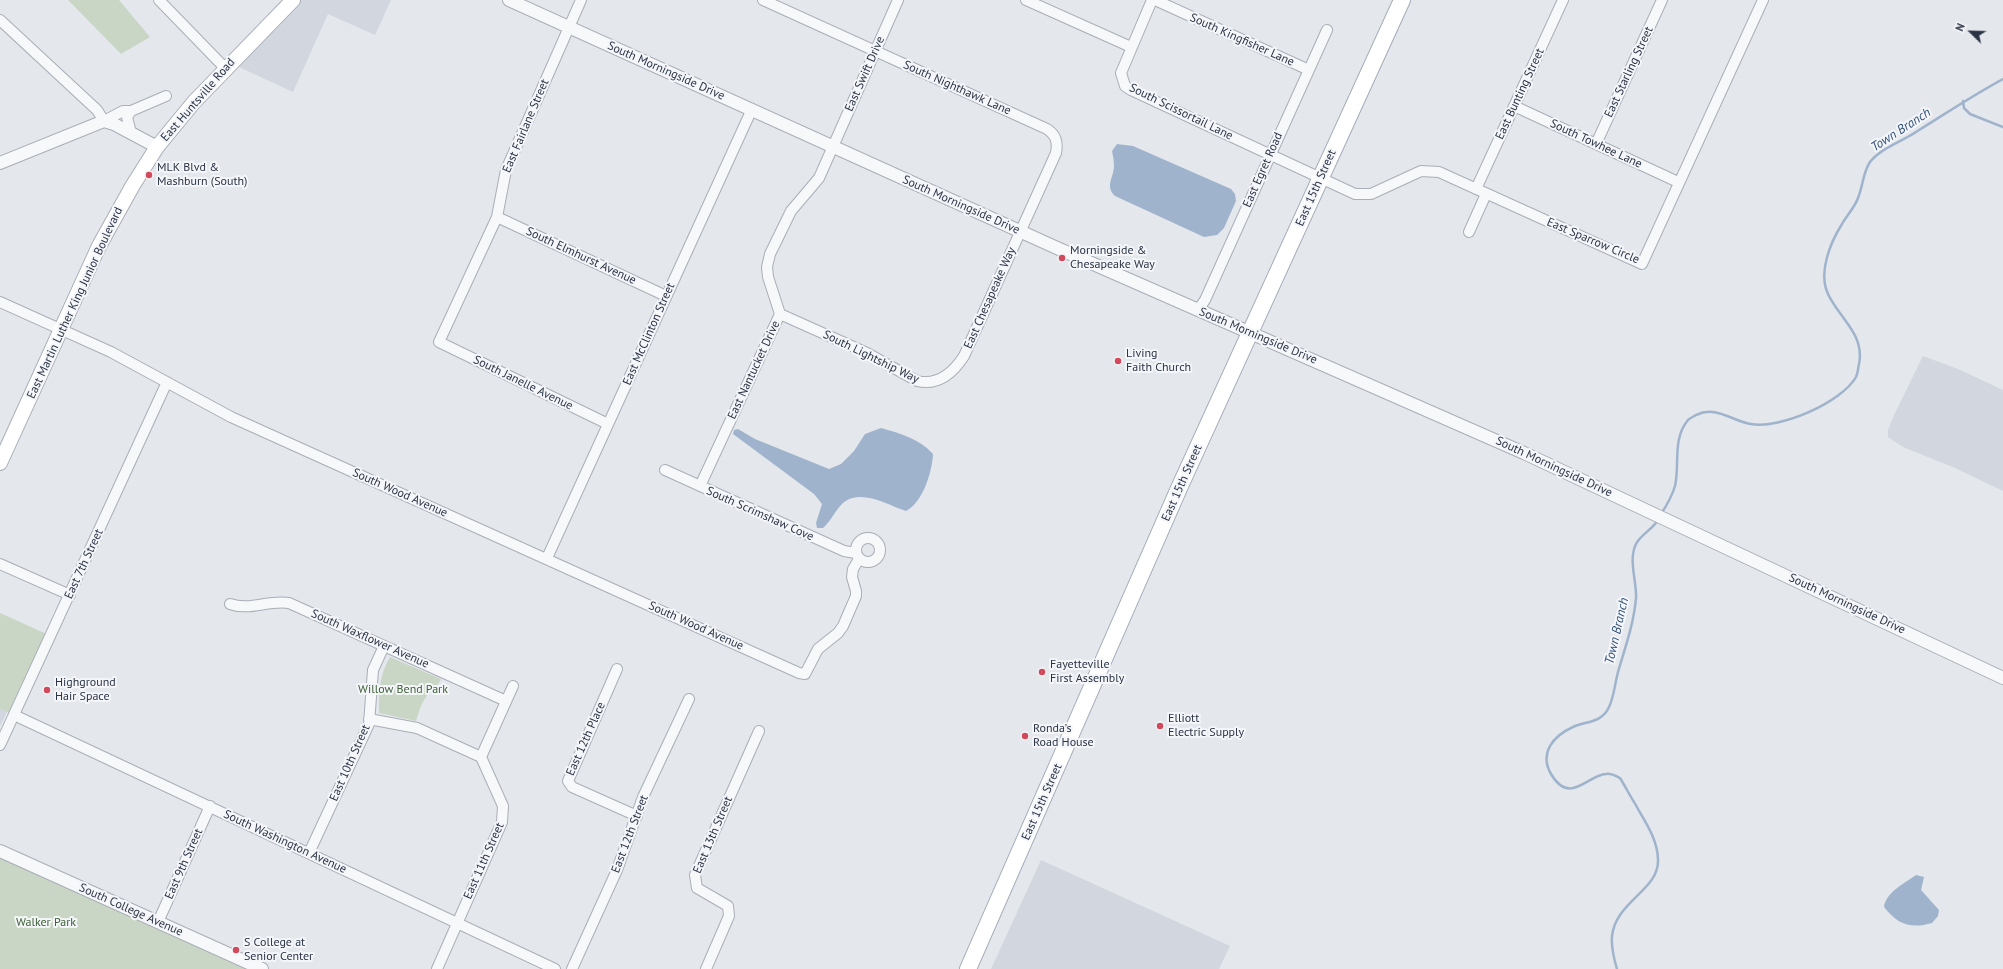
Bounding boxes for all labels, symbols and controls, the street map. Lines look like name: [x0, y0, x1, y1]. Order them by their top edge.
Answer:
street label: South Kingfisher Lane: [1188, 11, 1296, 69]
north arrow: [1951, 12, 1991, 52]
text: N: [1952, 21, 1968, 33]
street label: East Starling Street: [1602, 24, 1656, 120]
street label: East Swift Drive: [842, 34, 888, 114]
street label: South Morningside Drive: [605, 39, 727, 103]
street label: East Bunting Street: [1493, 46, 1547, 142]
street label: East Huntsville Road: [158, 55, 238, 145]
street label: South Nighthawk Lane: [901, 58, 1013, 118]
street label: East Fairlane Street: [500, 77, 552, 175]
street label: South Scissortail Lane: [1127, 81, 1235, 143]
water label: Town Branch: [1868, 105, 1934, 155]
street label: South Towhee Lane: [1548, 116, 1644, 172]
street label: East Egret Road: [1240, 130, 1286, 210]
street label: East 15th Street: [1293, 147, 1339, 229]
place label: MLK Blvd & Mashburn (South): [157, 161, 247, 189]
marker: MLK Blvd & Mashburn (South): [144, 170, 154, 180]
street label: South Morningside Drive: [900, 173, 1022, 237]
street label: East Martin Luther King Junior Boulevard: [24, 205, 126, 401]
street label: East Sparrow Circle: [1545, 215, 1641, 267]
street label: South Elmhurst Avenue: [524, 224, 638, 288]
place label: Morningside & Chesapeake Way: [1070, 244, 1155, 272]
street label: East Chesapeake Way: [961, 245, 1019, 351]
marker: Morningside & Chesapeake Way: [1057, 253, 1067, 263]
street label: East McClinton Street: [620, 281, 678, 387]
street label: South Morningside Drive: [1197, 305, 1319, 367]
street label: East Nantucket Drive: [725, 318, 783, 422]
street label: South Lightship Way: [821, 327, 921, 387]
place label: Living Faith Church: [1126, 347, 1191, 375]
street label: South Janelle Avenue: [471, 353, 575, 413]
marker: Living Faith Church: [1113, 356, 1123, 366]
street label: South Morningside Drive: [1493, 434, 1615, 500]
street label: East 15th Street: [1159, 442, 1205, 524]
street label: South Wood Avenue: [350, 466, 450, 520]
street label: South Scrimshaw Cove: [704, 484, 816, 544]
street label: East 7th Street: [62, 527, 106, 601]
street label: South Morningside Drive: [1786, 571, 1908, 637]
water label: Town Branch: [1602, 596, 1632, 666]
street label: South Wood Avenue: [646, 599, 746, 653]
street label: South Waxflower Avenue: [309, 606, 431, 672]
place label: Fayetteville First Assembly: [1050, 658, 1124, 686]
marker: Fayetteville First Assembly: [1037, 667, 1047, 677]
place label: Highground Hair Space: [55, 676, 116, 704]
park label: Willow Bend Park: [358, 683, 448, 697]
marker: Highground Hair Space: [42, 685, 52, 695]
street label: East 12th Place: [563, 700, 609, 778]
place label: Elliott Electric Supply: [1168, 712, 1244, 740]
marker: Elliott Electric Supply: [1155, 721, 1165, 731]
street label: East 10th Street: [327, 722, 373, 804]
place label: Ronda’s Road House: [1033, 722, 1094, 750]
marker: Ronda’s Road House: [1020, 731, 1030, 741]
street label: East 15th Street: [1019, 761, 1065, 843]
street label: East 12th Street: [609, 793, 651, 875]
street label: East 13th Street: [690, 794, 736, 876]
street label: South Washington Avenue: [221, 807, 349, 877]
street label: East 11th Street: [461, 820, 507, 902]
street label: East 9th Street: [162, 826, 206, 902]
street label: South College Avenue: [77, 881, 185, 939]
park label: Walker Park: [16, 916, 76, 930]
place label: S College at Senior Center: [244, 936, 313, 964]
marker: S College at Senior Center: [231, 945, 241, 955]

